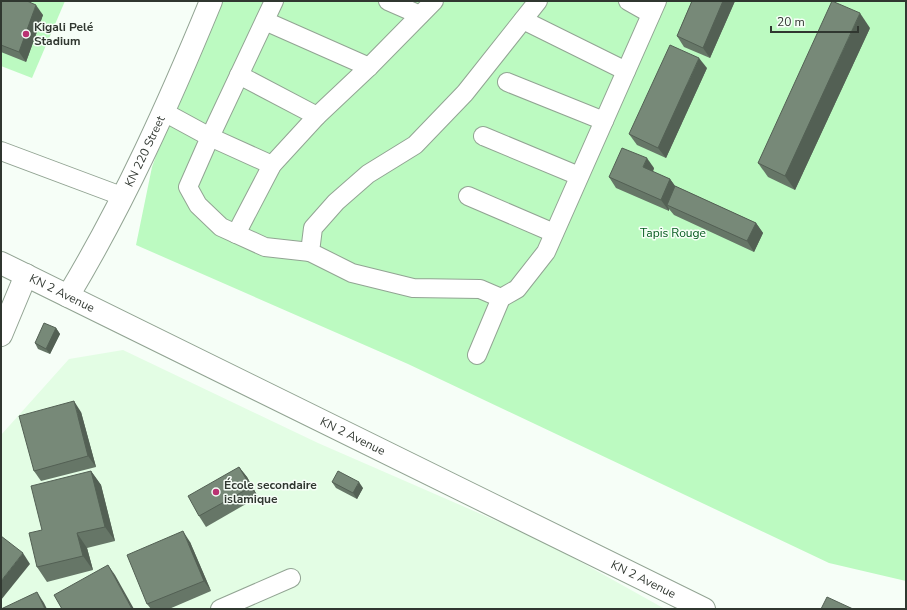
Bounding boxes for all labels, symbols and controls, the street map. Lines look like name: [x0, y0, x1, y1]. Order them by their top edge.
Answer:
scale bar: [771, 8, 858, 34]
text: 20 m: [777, 14, 805, 30]
place label: Kigali Pelé Stadium: [34, 19, 94, 49]
marker: Kigali Pelé Stadium: [21, 29, 31, 39]
street label: KN 220 Street: [121, 112, 169, 189]
park label: Tapis Rouge: [640, 225, 706, 241]
street label: KN 2 Avenue: [27, 270, 97, 316]
street label: KN 2 Avenue: [317, 413, 388, 459]
place label: École secondaire islamique: [224, 477, 317, 507]
marker: École secondaire islamique: [211, 487, 221, 497]
street label: KN 2 Avenue: [608, 556, 679, 602]

